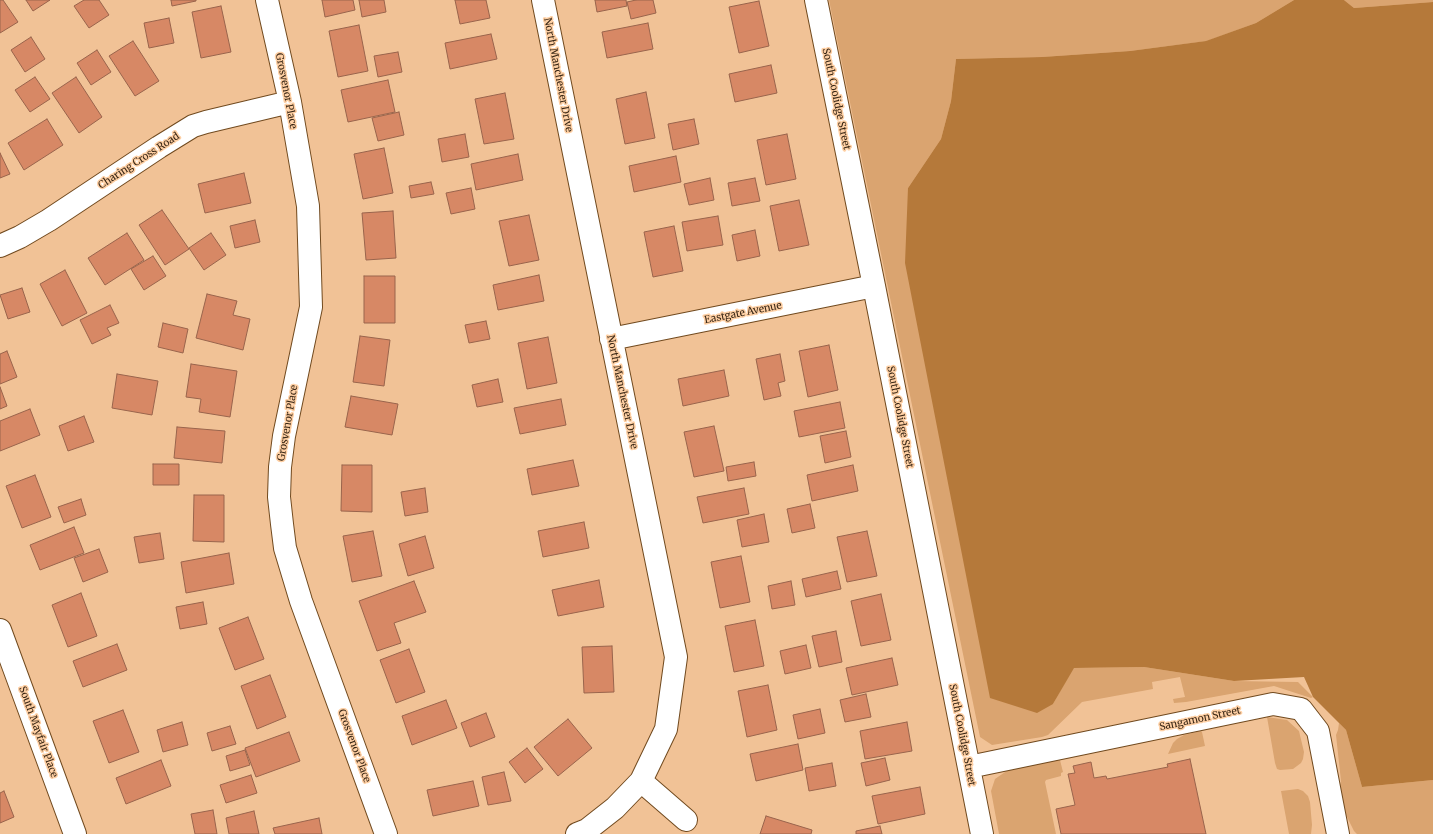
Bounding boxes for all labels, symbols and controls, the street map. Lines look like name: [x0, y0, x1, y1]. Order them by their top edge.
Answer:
street label: North Manchester Drive: [541, 17, 575, 133]
street label: South Coolidge Street: [819, 47, 853, 151]
street label: Grosvenor Place: [273, 52, 299, 130]
street label: Charing Cross Road: [96, 130, 182, 192]
street label: Eastgate Avenue: [703, 300, 783, 326]
street label: North Manchester Drive: [604, 334, 640, 450]
street label: South Coolidge Street: [884, 365, 916, 469]
street label: Grosvenor Place: [275, 384, 301, 462]
street label: South Coolidge Street: [946, 683, 978, 787]
street label: South Mayfair Place: [16, 685, 60, 779]
street label: Sangamon Street: [1158, 705, 1242, 733]
street label: Grosvenor Place: [335, 708, 373, 784]

